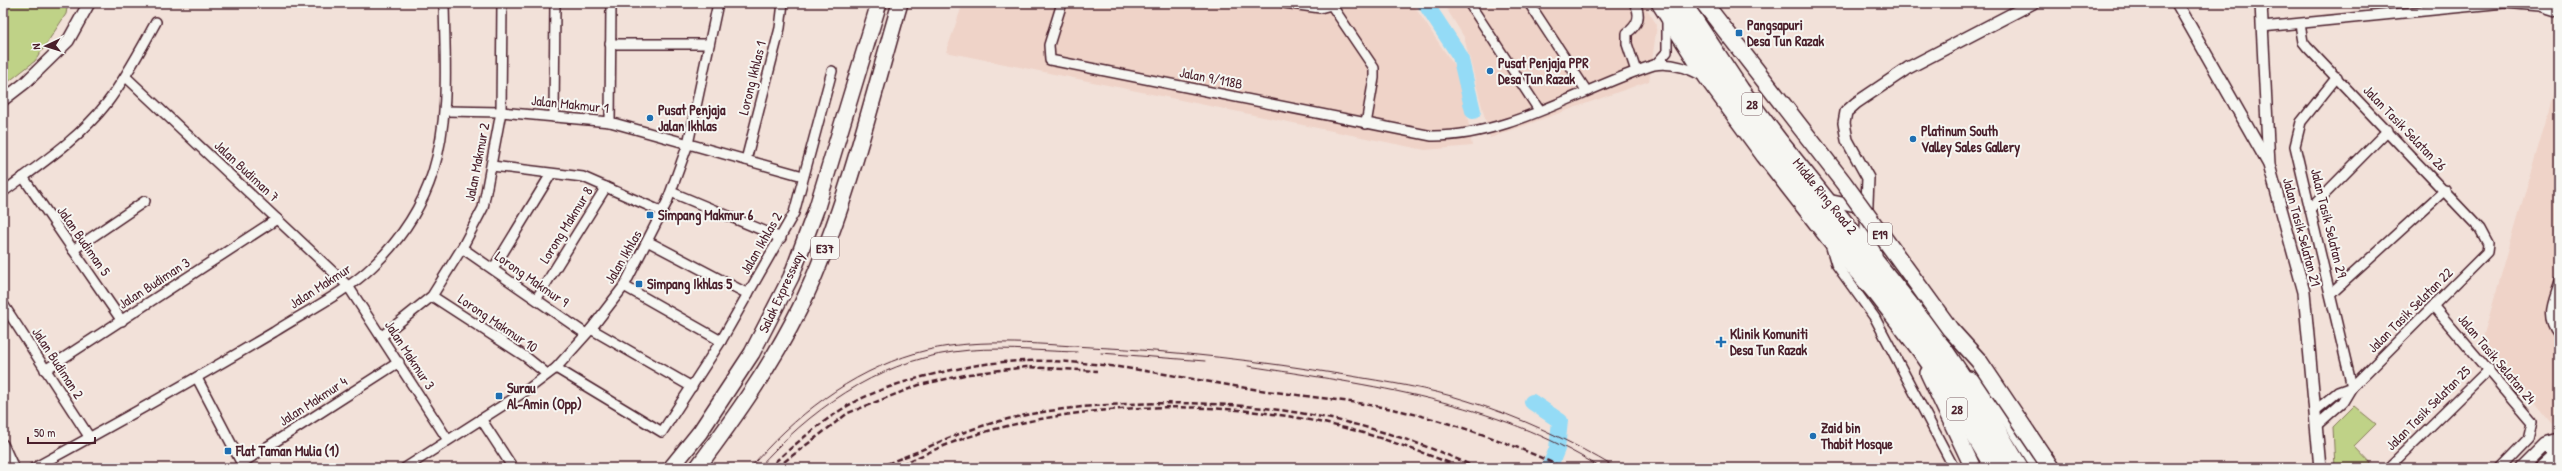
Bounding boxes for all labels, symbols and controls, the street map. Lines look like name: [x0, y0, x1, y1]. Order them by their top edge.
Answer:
place label: Pangsapuri Desa Tun Razak: [1747, 15, 1824, 50]
north arrow: [26, 26, 66, 66]
marker: Pangsapuri Desa Tun Razak: [1734, 28, 1744, 38]
street label: Lorong Ikhlas 1: [733, 39, 771, 117]
text: N: [29, 43, 43, 50]
place label: Pusat Penjaja PPR Desa Tun Razak: [1498, 53, 1589, 88]
street label: Jalan 9/118B: [1178, 62, 1244, 93]
marker: Pusat Penjaja PPR Desa Tun Razak: [1485, 66, 1495, 76]
street label: Jalan Tasik Selatan 26: [2360, 81, 2451, 175]
street label: Jalan Makmur 1: [530, 90, 610, 117]
road number: 28: [1742, 93, 1762, 115]
place label: Pusat Penjaja Jalan Ikhlas: [658, 100, 726, 135]
marker: Pusat Penjaja Jalan Ikhlas: [645, 113, 655, 123]
street label: Jalan Makmur 2: [460, 121, 493, 203]
place label: Platinum South Valley Sales Gallery: [1921, 121, 2020, 158]
marker: Platinum South Valley Sales Gallery: [1908, 134, 1918, 144]
street label: Jalan Budiman 7: [211, 136, 284, 206]
street label: Middle Ring Road 2: [1788, 154, 1862, 239]
street label: Jalan Tasik Selatan 29: [2307, 166, 2352, 279]
street label: Jalan Tasik Selatan 21: [2279, 175, 2326, 288]
street label: Lorong Makmur 8: [534, 183, 598, 267]
street label: Jalan Budiman 5: [53, 202, 116, 279]
place label: Simpang Makmur 6: [658, 205, 754, 226]
street label: Jalan Ikhlas 2: [735, 208, 786, 277]
marker: Simpang Makmur 6: [645, 210, 655, 220]
road number: E19: [1868, 223, 1892, 245]
street label: Jalan Ikhlas: [600, 226, 646, 287]
road number: E37: [811, 237, 839, 259]
street label: Lorong Makmur 9: [491, 246, 573, 312]
street label: Salak Expressway: [753, 248, 809, 336]
street label: Jalan Budiman 3: [114, 252, 193, 313]
street label: Jalan Makmur: [285, 258, 355, 312]
street label: Jalan Tasik Selatan 22: [2363, 263, 2457, 356]
place label: Simpang Ikhlas 5: [647, 274, 732, 295]
marker: Simpang Ikhlas 5: [634, 279, 644, 289]
street label: Lorong Makmur 10: [454, 289, 542, 357]
street label: Jalan Tasik Selatan 24: [2454, 310, 2541, 408]
street label: Jalan Makmur 3: [381, 316, 440, 393]
street label: Jalan Budiman 2: [28, 323, 89, 403]
place label: Klinik Komuniti Desa Tun Razak: [1730, 324, 1808, 359]
marker: Klinik Komuniti Desa Tun Razak: [1715, 336, 1727, 348]
street label: Jalan Tasik Selatan 25: [2381, 361, 2474, 454]
street label: Jalan Makmur 4: [275, 371, 351, 430]
place label: Surau Al-Amin (Opp): [507, 378, 582, 415]
marker: Surau Al-Amin (Opp): [494, 391, 504, 401]
road number: 28: [1947, 398, 1967, 420]
place label: Zaid bin Thabit Mosque: [1820, 418, 1893, 455]
scale bar: [28, 419, 95, 445]
text: 50 m: [34, 424, 55, 441]
marker: Zaid bin Thabit Mosque: [1808, 431, 1818, 441]
place label: Flat Taman Mulia (1): [235, 441, 339, 460]
marker: Flat Taman Mulia (1): [223, 446, 233, 456]

